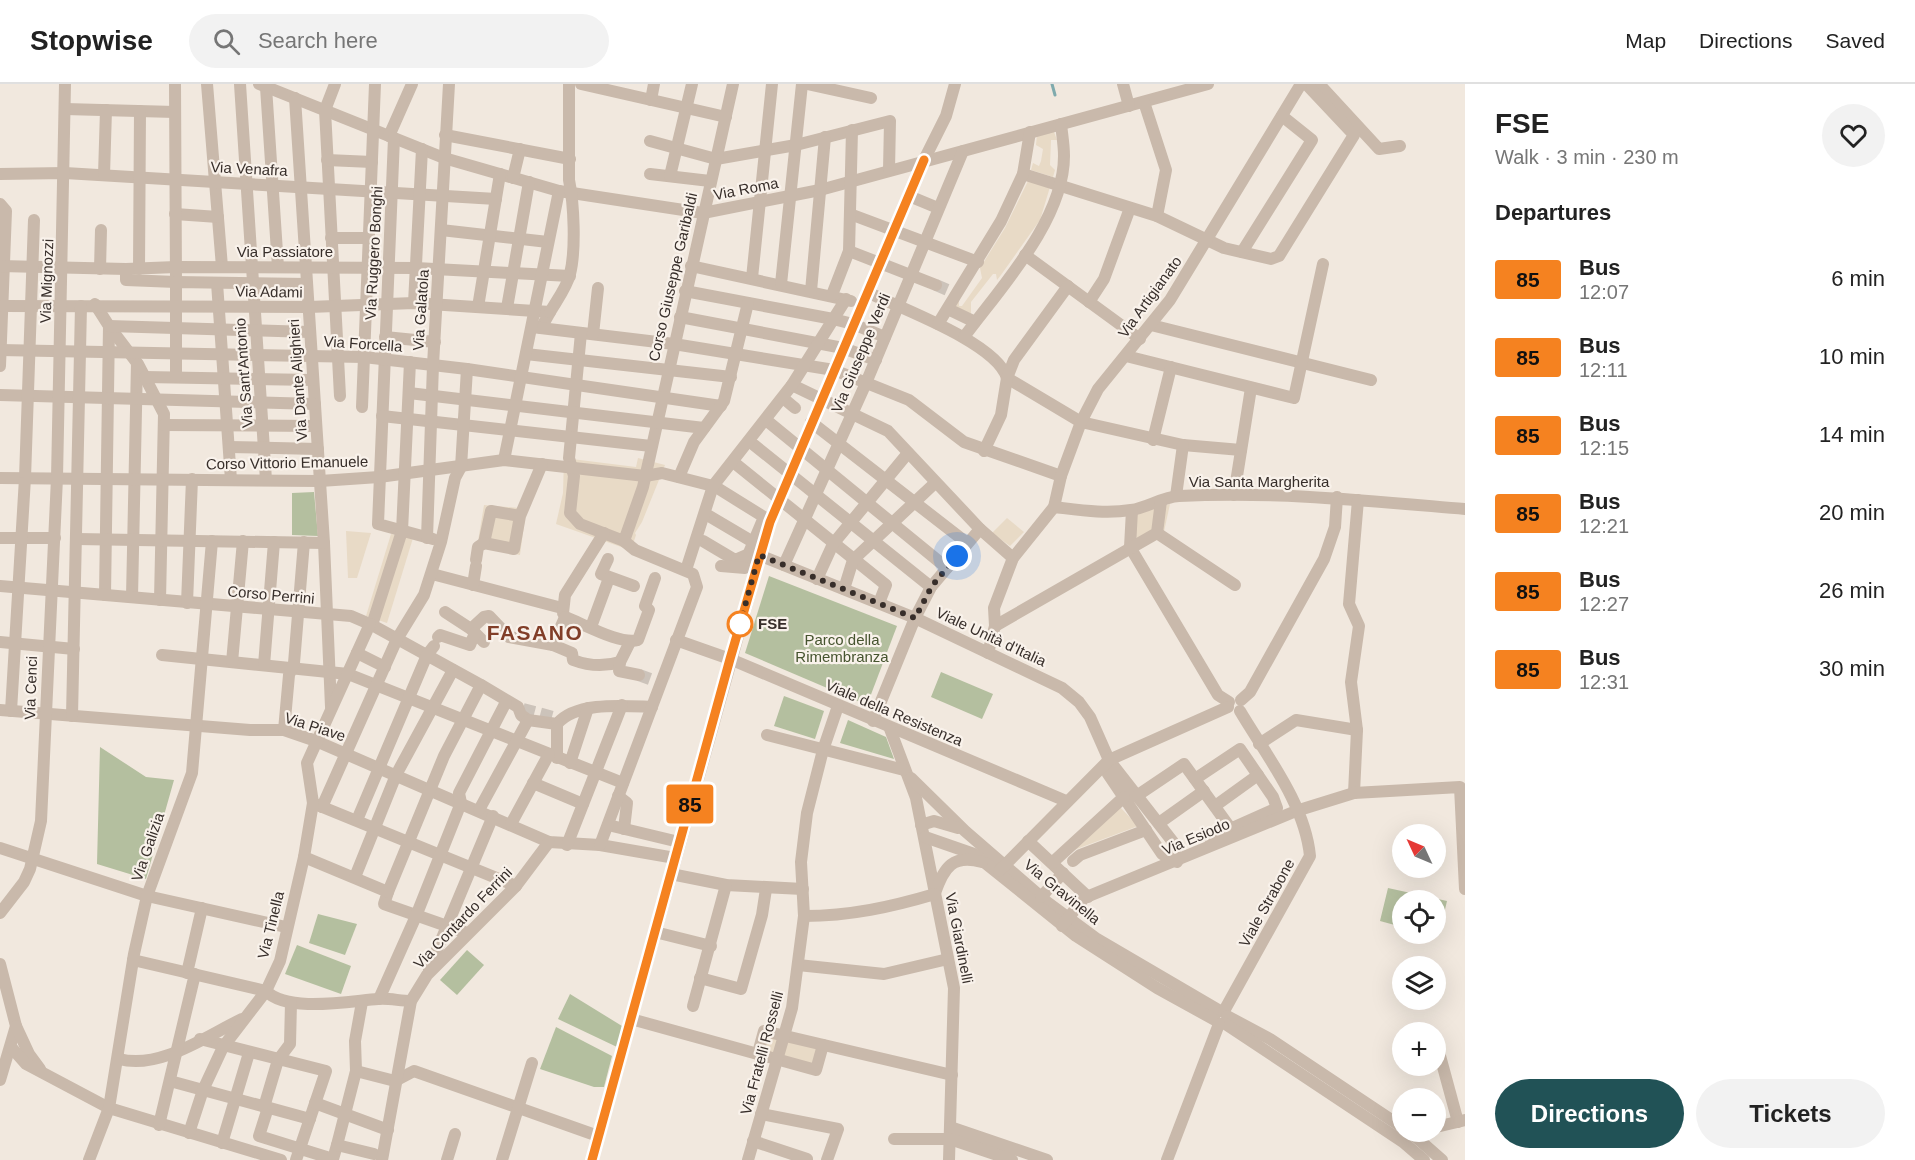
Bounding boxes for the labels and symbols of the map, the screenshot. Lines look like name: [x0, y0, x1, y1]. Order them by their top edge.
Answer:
street label: Via Venafra: [210, 158, 289, 179]
street label: Via Roma: [712, 174, 780, 203]
street label: Via Ruggero Bonghi: [362, 186, 385, 320]
street label: Corso Giuseppe Garibaldi: [645, 191, 700, 363]
street label: Via Mignozzi: [37, 238, 56, 324]
street label: Via Passiatore: [237, 243, 333, 260]
street label: Via Artigianato: [1114, 253, 1185, 341]
street label: Via Galatola: [409, 268, 432, 351]
street label: Via Adami: [235, 282, 303, 301]
street label: Via Giuseppe Verdi: [828, 290, 893, 415]
street label: Via Sant'Antonio: [231, 317, 256, 429]
street label: Via Dante Alighieri: [285, 318, 310, 442]
street label: Via Forcella: [323, 332, 404, 355]
street label: Corso Vittorio Emanuele: [206, 453, 368, 472]
street label: Via Santa Margherita: [1189, 473, 1330, 490]
your location: [942, 541, 972, 571]
street label: Corso Perrini: [227, 582, 315, 607]
street label: Viale Unità d'Italia: [934, 604, 1049, 670]
marker: FSE: [727, 611, 753, 637]
place label: FSE: [758, 615, 787, 632]
district label: FASANO: [487, 621, 583, 644]
park label: Parco della Rimembranza: [795, 631, 889, 665]
street label: Via Cenci: [21, 656, 40, 720]
street label: Viale della Resistenza: [823, 676, 966, 749]
street label: Via Piave: [283, 709, 348, 744]
line badge: 85: [663, 784, 717, 824]
street label: Via Galizia: [128, 810, 167, 883]
street label: Via Esiodo: [1160, 815, 1232, 858]
north arrow: [1392, 824, 1446, 878]
street label: Via Gravinella: [1021, 856, 1104, 928]
street label: Viale Strabone: [1235, 856, 1298, 950]
street label: Via Contardo Ferrini: [410, 864, 515, 972]
street label: Via Tinella: [254, 889, 287, 960]
street label: Via Giardinelli: [942, 891, 977, 985]
street label: Via Fratelli Rosselli: [737, 989, 786, 1117]

